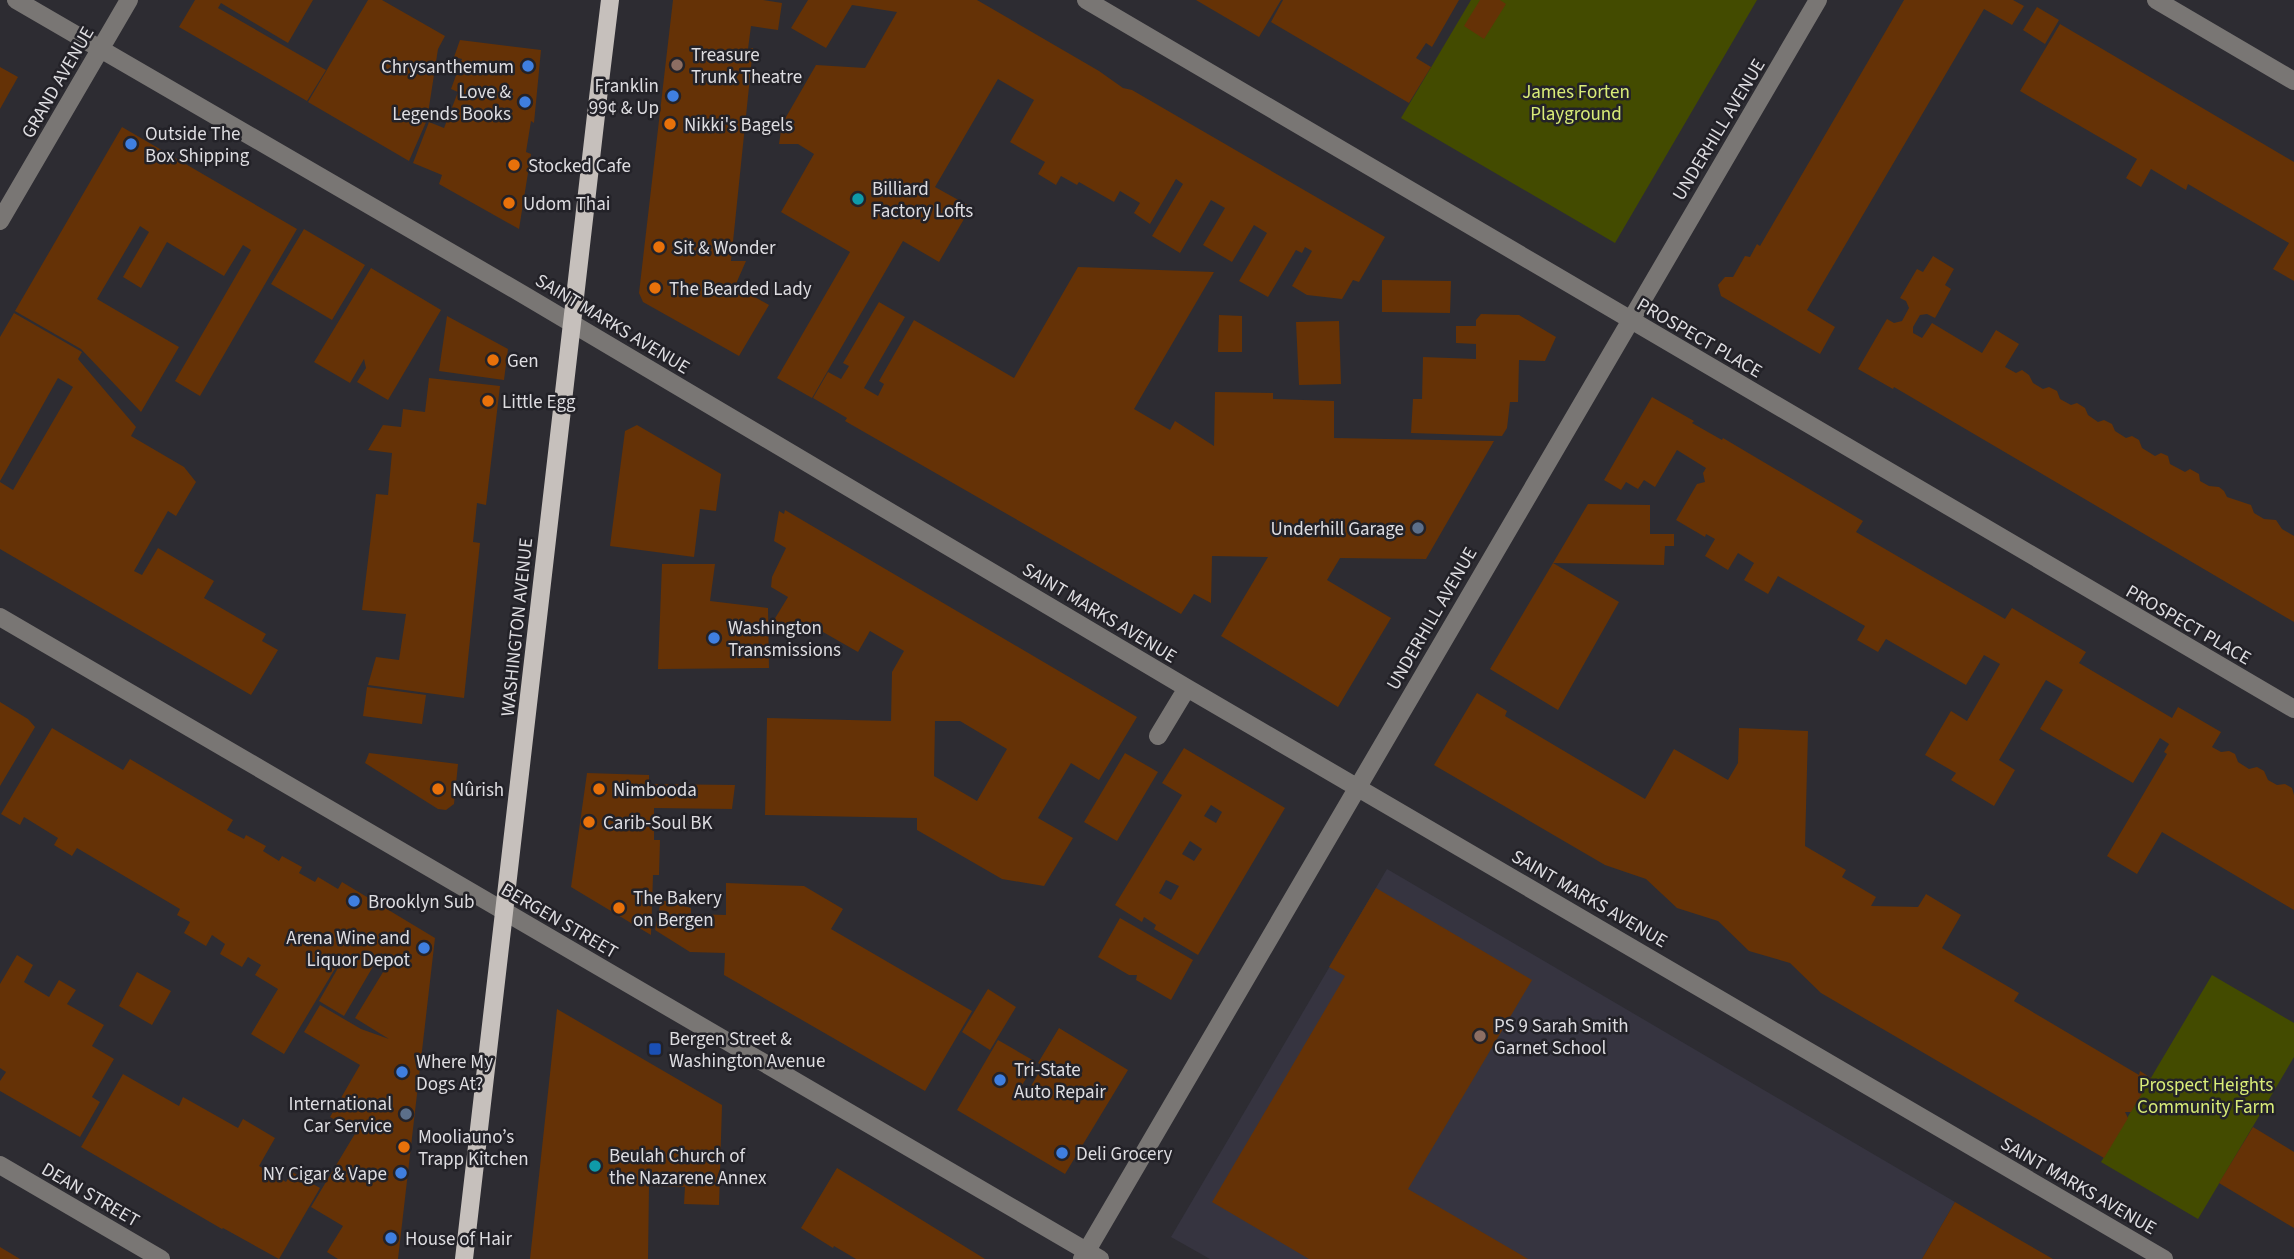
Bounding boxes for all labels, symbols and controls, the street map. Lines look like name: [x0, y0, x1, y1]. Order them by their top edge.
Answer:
street label: GRAND AVENUE: [15, 22, 101, 144]
place label: Treasure Trunk Theatre: [691, 42, 802, 91]
place label: Chrysanthemum: [381, 54, 514, 81]
street label: UNDERHILL AVENUE: [1666, 54, 1772, 206]
marker: Treasure Trunk Theatre: [669, 57, 685, 73]
marker: Chrysanthemum: [520, 58, 536, 74]
place label: Franklin 99¢ & Up: [589, 73, 659, 122]
place label: Love & Legends Books: [392, 79, 511, 128]
park label: James Forten Playground: [1522, 79, 1630, 128]
marker: Franklin 99¢ & Up: [665, 88, 681, 104]
marker: Love & Legends Books: [517, 94, 533, 110]
place label: Nikki's Bagels: [684, 112, 793, 139]
marker: Nikki's Bagels: [662, 116, 678, 132]
place label: Outside The Box Shipping: [145, 121, 250, 170]
marker: Outside The Box Shipping: [123, 136, 139, 152]
place label: Stocked Cafe: [528, 153, 631, 180]
marker: Stocked Cafe: [506, 157, 522, 173]
place label: Billiard Factory Lofts: [872, 176, 973, 225]
place label: Udom Thai: [523, 191, 610, 218]
marker: Billiard Factory Lofts: [850, 191, 866, 207]
marker: Udom Thai: [501, 195, 517, 211]
place label: Sit & Wonder: [673, 235, 776, 262]
marker: Sit & Wonder: [651, 239, 667, 255]
street label: SAINT MARKS AVENUE: [530, 267, 695, 381]
place label: The Bearded Lady: [669, 276, 812, 303]
marker: The Bearded Lady: [647, 280, 663, 296]
street label: PROSPECT PLACE: [1632, 291, 1767, 385]
place label: Gen: [507, 348, 539, 375]
marker: Gen: [485, 352, 501, 368]
place label: Little Egg: [502, 389, 576, 416]
marker: Little Egg: [480, 393, 496, 409]
place label: Underhill Garage: [1271, 516, 1404, 543]
marker: Underhill Garage: [1410, 520, 1426, 536]
street label: WASHINGTON AVENUE: [495, 537, 540, 718]
street label: UNDERHILL AVENUE: [1380, 542, 1484, 695]
street label: SAINT MARKS AVENUE: [1017, 556, 1182, 670]
street label: PROSPECT PLACE: [2121, 578, 2256, 672]
place label: Washington Transmissions: [728, 615, 841, 664]
marker: Washington Transmissions: [706, 630, 722, 646]
place label: Nûrish: [452, 777, 504, 804]
place label: Nimbooda: [613, 777, 697, 804]
marker: Nûrish: [430, 781, 446, 797]
marker: Nimbooda: [591, 781, 607, 797]
place label: Carib-Soul BK: [603, 810, 713, 837]
marker: Carib-Soul BK: [581, 814, 597, 830]
street label: SAINT MARKS AVENUE: [1506, 844, 1672, 955]
street label: BERGEN STREET: [496, 877, 623, 966]
place label: The Bakery on Bergen: [633, 885, 722, 934]
place label: Brooklyn Sub: [368, 889, 474, 916]
marker: Brooklyn Sub: [346, 893, 362, 909]
marker: The Bakery on Bergen: [611, 900, 627, 916]
place label: Arena Wine and Liquor Depot: [286, 925, 411, 974]
marker: Arena Wine and Liquor Depot: [416, 940, 432, 956]
place label: PS 9 Sarah Smith Garnet School: [1494, 1013, 1629, 1062]
place label: Bergen Street & Washington Avenue: [669, 1026, 825, 1075]
marker: PS 9 Sarah Smith Garnet School: [1472, 1028, 1488, 1044]
marker: Bergen Street & Washington Avenue: [647, 1041, 663, 1057]
place label: Where My Dogs At?: [416, 1049, 493, 1098]
place label: Tri-State Auto Repair: [1014, 1057, 1106, 1106]
marker: Where My Dogs At?: [394, 1064, 410, 1080]
marker: Tri-State Auto Repair: [992, 1072, 1008, 1088]
park label: Prospect Heights Community Farm: [2137, 1072, 2275, 1121]
place label: International Car Service: [289, 1091, 392, 1140]
marker: International Car Service: [398, 1106, 414, 1122]
place label: Mooliauno’s Trapp Kitchen: [418, 1124, 529, 1173]
street label: SAINT MARKS AVENUE: [1995, 1131, 2161, 1242]
marker: Mooliauno’s Trapp Kitchen: [396, 1139, 412, 1155]
place label: Deli Grocery: [1076, 1141, 1173, 1168]
place label: Beulah Church of the Nazarene Annex: [609, 1143, 767, 1192]
marker: Deli Grocery: [1054, 1145, 1070, 1161]
street label: DEAN STREET: [36, 1156, 144, 1234]
marker: Beulah Church of the Nazarene Annex: [587, 1158, 603, 1174]
place label: NY Cigar & Vape: [263, 1161, 387, 1188]
marker: NY Cigar & Vape: [393, 1165, 409, 1181]
place label: House of Hair: [405, 1226, 512, 1253]
marker: House of Hair: [383, 1230, 399, 1246]

